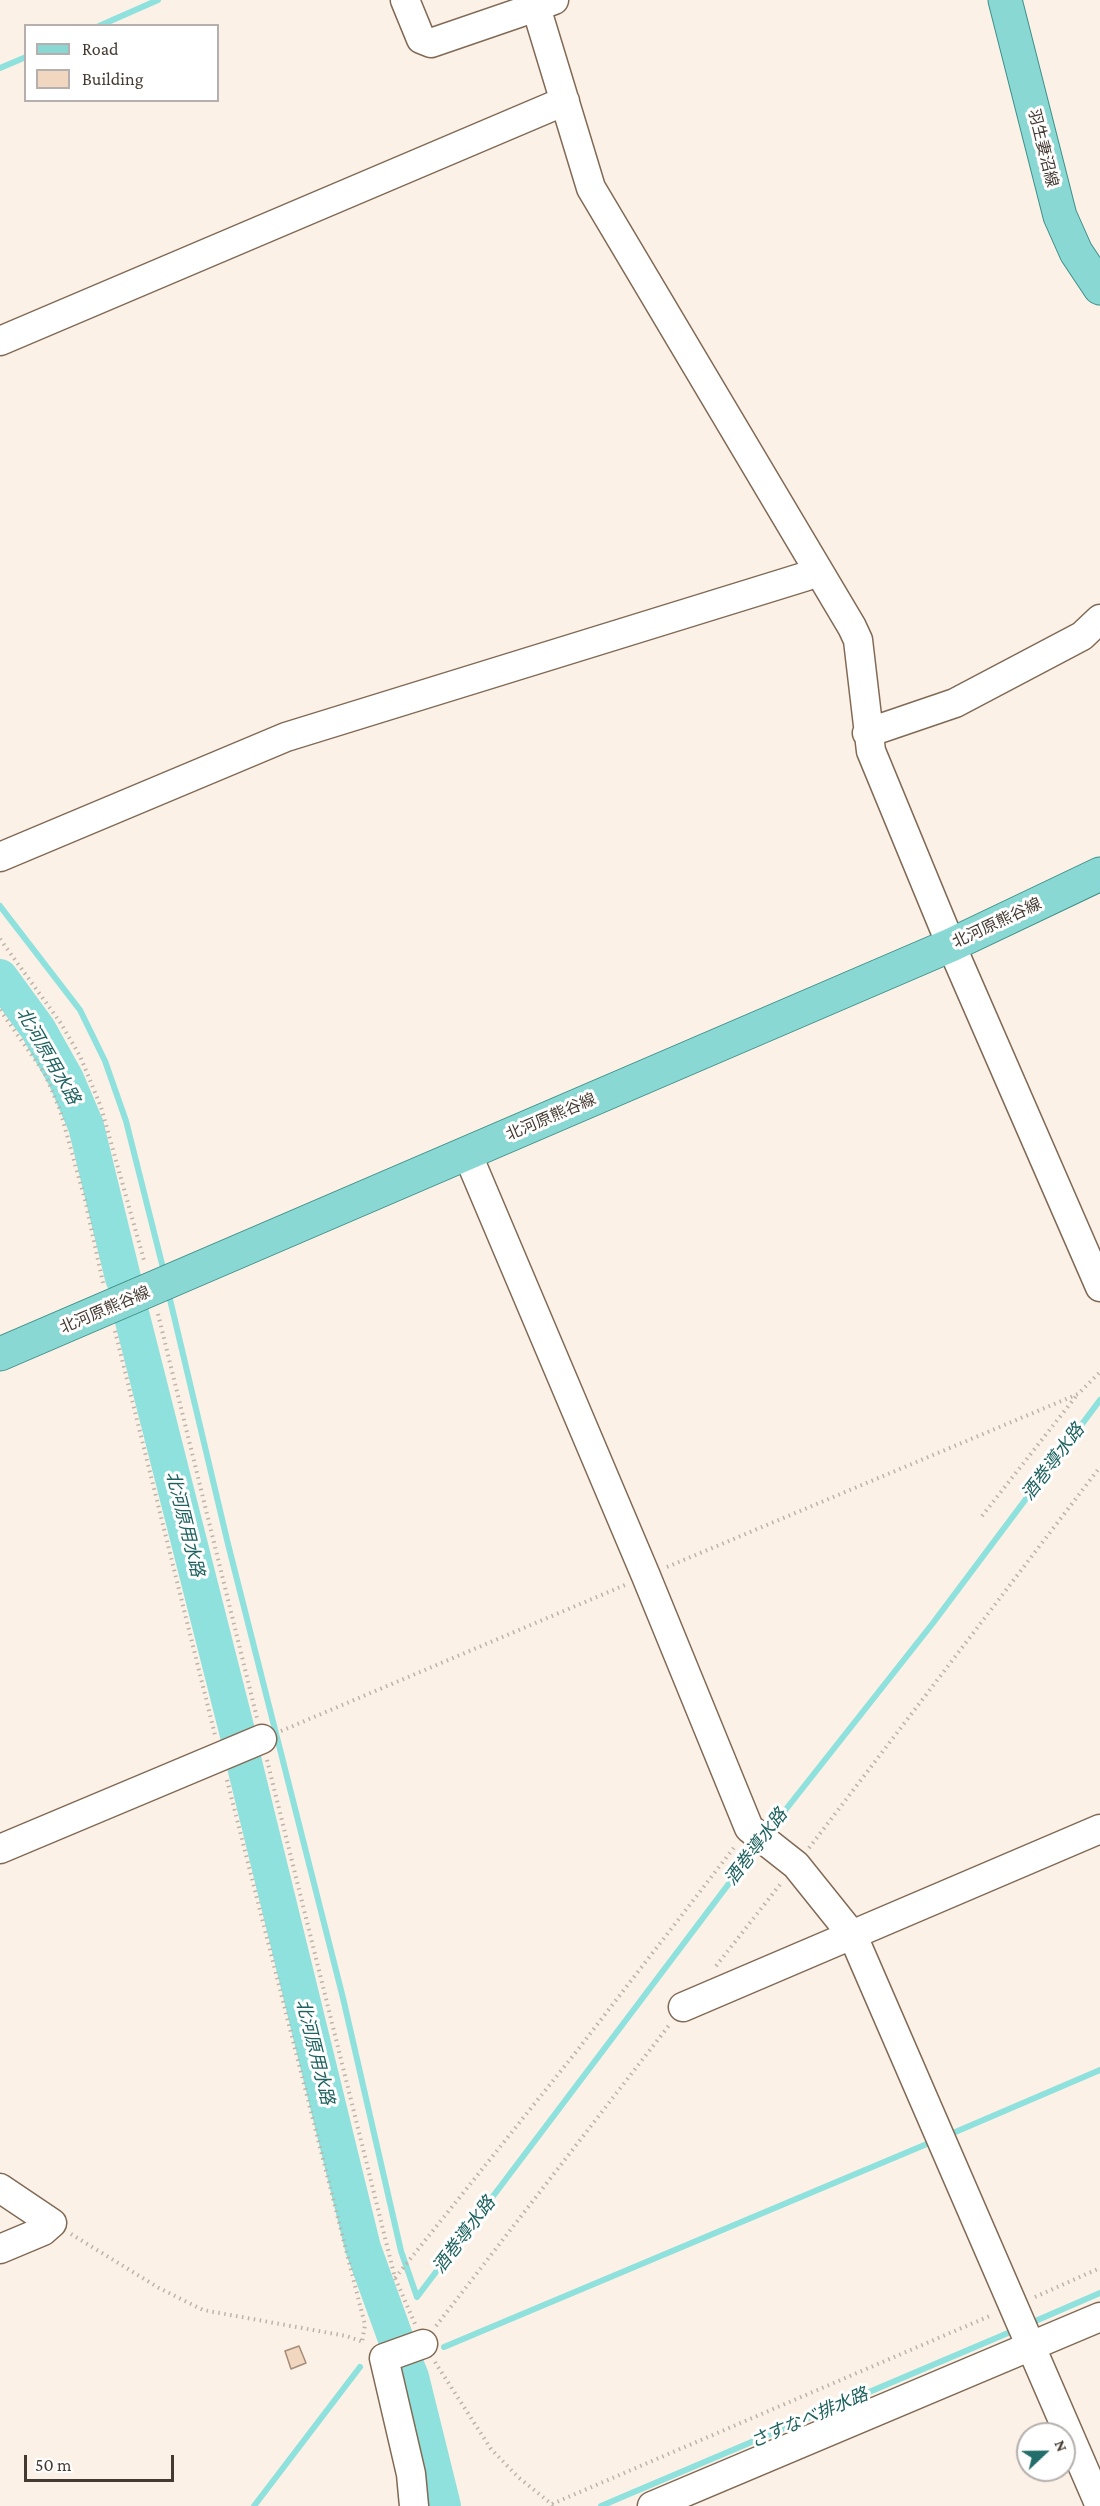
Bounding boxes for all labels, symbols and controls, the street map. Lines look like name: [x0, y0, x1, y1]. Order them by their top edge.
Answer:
legend: [24, 24, 219, 102]
text: Road: [82, 39, 119, 59]
text: Building: [82, 69, 143, 89]
street label: 羽生妻沼線: [1024, 107, 1062, 189]
street label: 北河原熊谷線: [949, 894, 1045, 952]
water label: 北河原用水路: [12, 1004, 84, 1108]
street label: 北河原熊谷線: [503, 1089, 599, 1145]
street label: 北河原熊谷線: [57, 1282, 153, 1338]
water label: 酒巻導水路: [1017, 1420, 1089, 1504]
water label: 北河原用水路: [161, 1469, 209, 1579]
water label: 酒巻導水路: [720, 1805, 792, 1889]
water label: 北河原用水路: [291, 1997, 339, 2107]
water label: 酒巻導水路: [428, 2193, 500, 2277]
water label: さすなべ排水路: [747, 2383, 871, 2453]
north arrow: [1016, 2422, 1076, 2482]
text: N: [1051, 2438, 1071, 2454]
scale bar: [27, 2443, 177, 2481]
text: 50 m: [35, 2455, 72, 2475]

